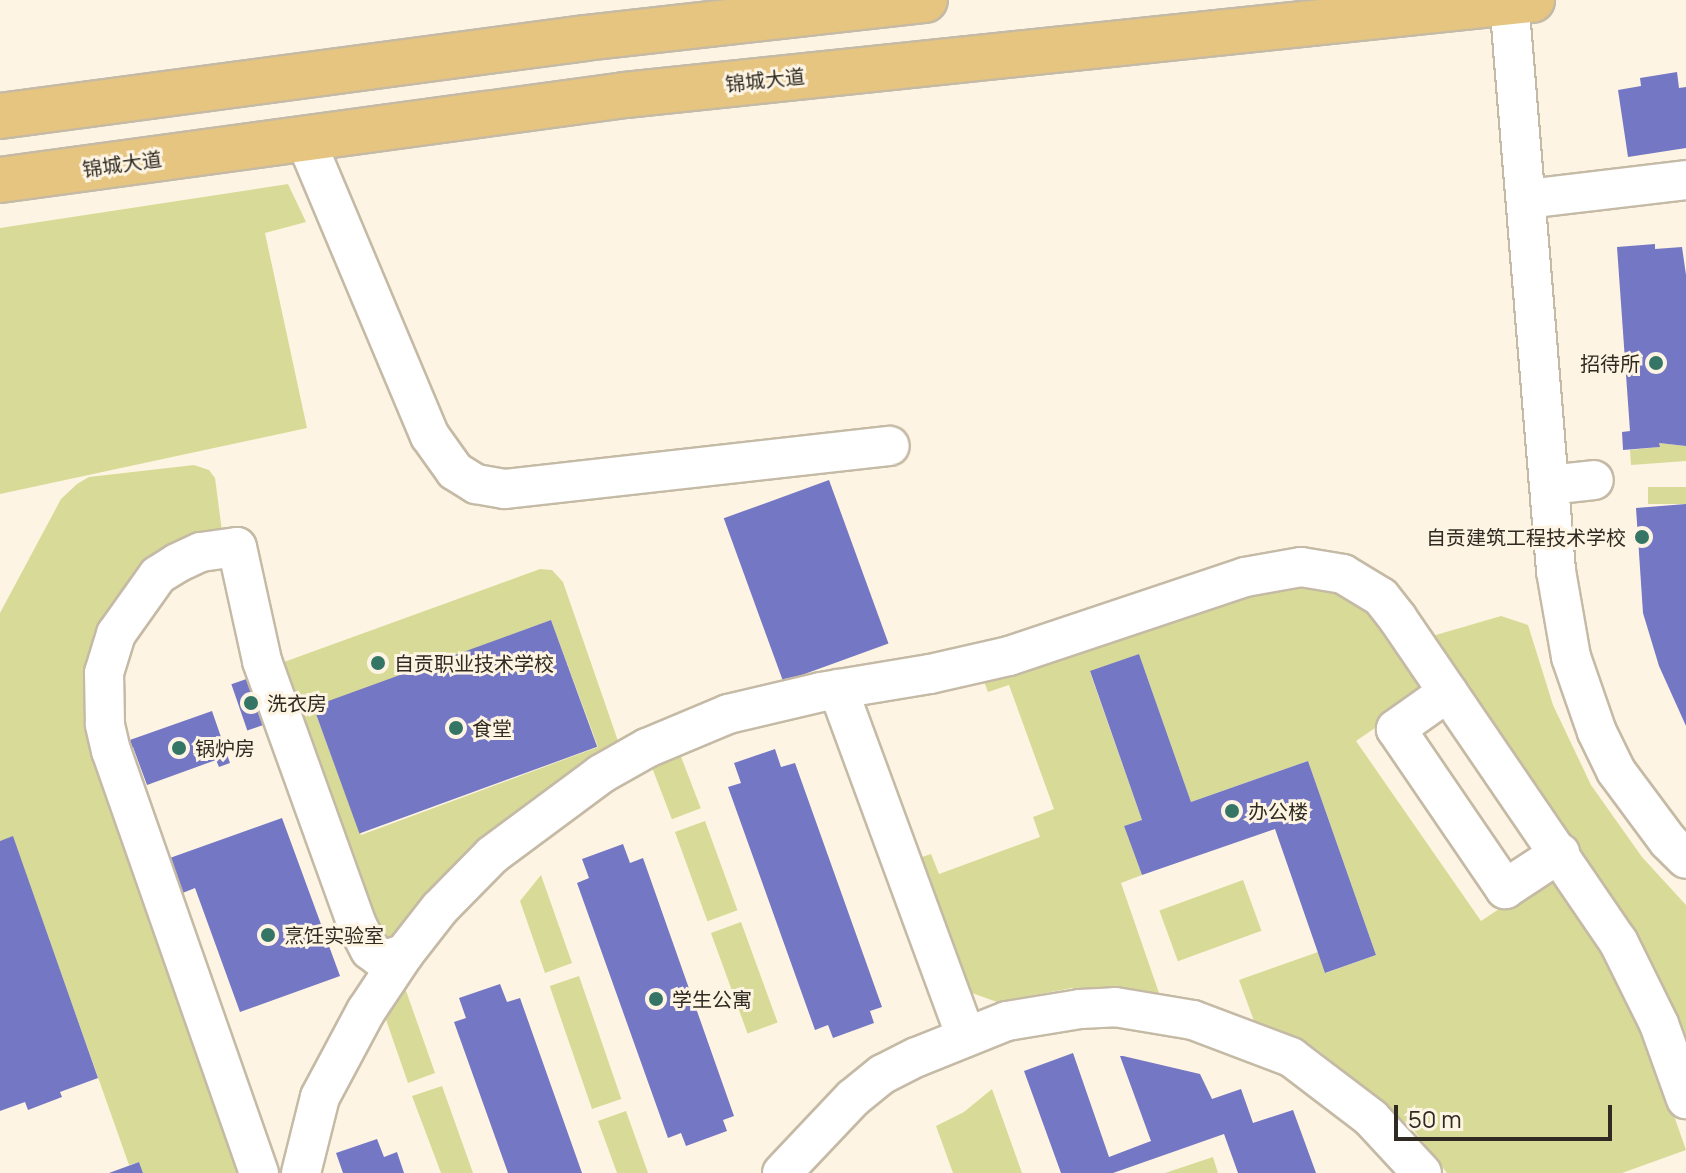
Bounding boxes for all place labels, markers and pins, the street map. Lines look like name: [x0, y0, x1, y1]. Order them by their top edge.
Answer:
place label: 招待所: [1580, 351, 1640, 375]
marker: 招待所: [1647, 354, 1665, 372]
place label: 自贡建筑工程技术学校: [1426, 525, 1626, 549]
marker: 自贡建筑工程技术学校: [1633, 528, 1651, 546]
place label: 自贡职业技术学校: [394, 651, 554, 675]
marker: 自贡职业技术学校: [369, 654, 387, 672]
place label: 洗衣房: [267, 691, 327, 715]
marker: 洗衣房: [242, 694, 260, 712]
place label: 食堂: [472, 716, 512, 740]
marker: 食堂: [447, 719, 465, 737]
place label: 锅炉房: [195, 736, 255, 760]
marker: 锅炉房: [170, 739, 188, 757]
place label: 办公楼: [1248, 799, 1308, 823]
marker: 办公楼: [1223, 802, 1241, 820]
place label: 烹饪实验室: [284, 923, 384, 947]
marker: 烹饪实验室: [259, 926, 277, 944]
place label: 学生公寓: [672, 987, 752, 1011]
marker: 学生公寓: [647, 990, 665, 1008]

